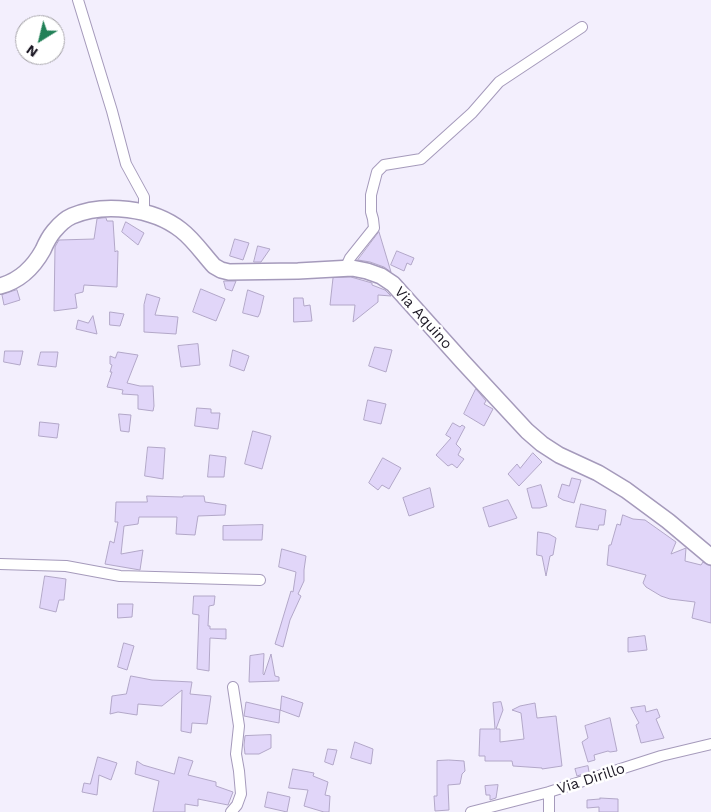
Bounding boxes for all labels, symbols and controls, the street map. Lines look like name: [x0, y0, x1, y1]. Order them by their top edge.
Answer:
north arrow: [15, 15, 65, 65]
text: N: [23, 42, 41, 61]
street label: Via Aquino: [390, 283, 456, 353]
street label: Via Dirillo: [555, 760, 627, 798]

